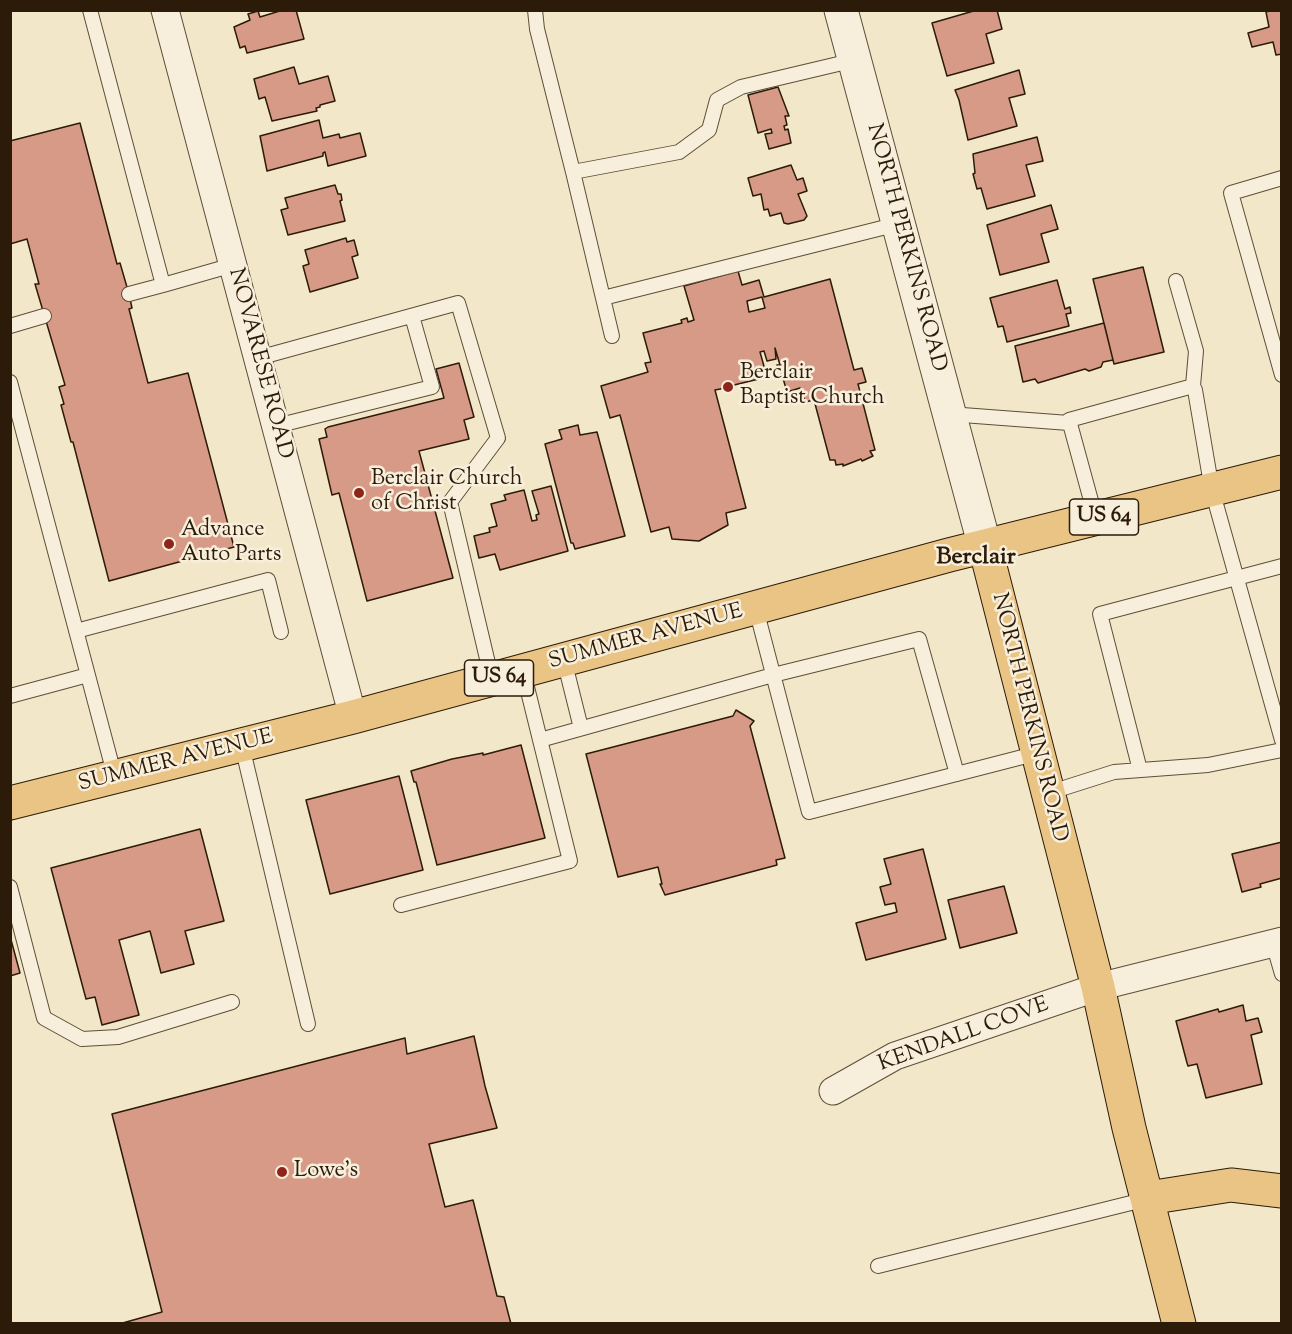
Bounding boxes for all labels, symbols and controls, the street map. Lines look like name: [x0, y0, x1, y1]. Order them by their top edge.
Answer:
street label: NORTH PERKINS ROAD: [859, 121, 951, 375]
street label: NOVARESE ROAD: [221, 266, 297, 462]
place label: Berclair Baptist Church: [740, 361, 885, 412]
marker: Berclair Baptist Church: [721, 380, 735, 394]
place label: Berclair Church of Christ: [371, 467, 523, 518]
marker: Berclair Church of Christ: [352, 486, 366, 500]
road number: US 64: [1070, 499, 1138, 535]
place label: Advance Auto Parts: [181, 518, 281, 570]
marker: Advance Auto Parts: [162, 537, 176, 551]
district label: Berclair: [936, 545, 1016, 573]
street label: NORTH PERKINS ROAD: [984, 591, 1072, 845]
street label: SUMMER AVENUE: [546, 599, 746, 677]
road number: US 64: [464, 660, 534, 696]
street label: SUMMER AVENUE: [76, 725, 276, 799]
street label: KENDALL COVE: [875, 993, 1053, 1079]
place label: Lowe's: [294, 1159, 358, 1185]
marker: Lowe's: [275, 1165, 289, 1179]

